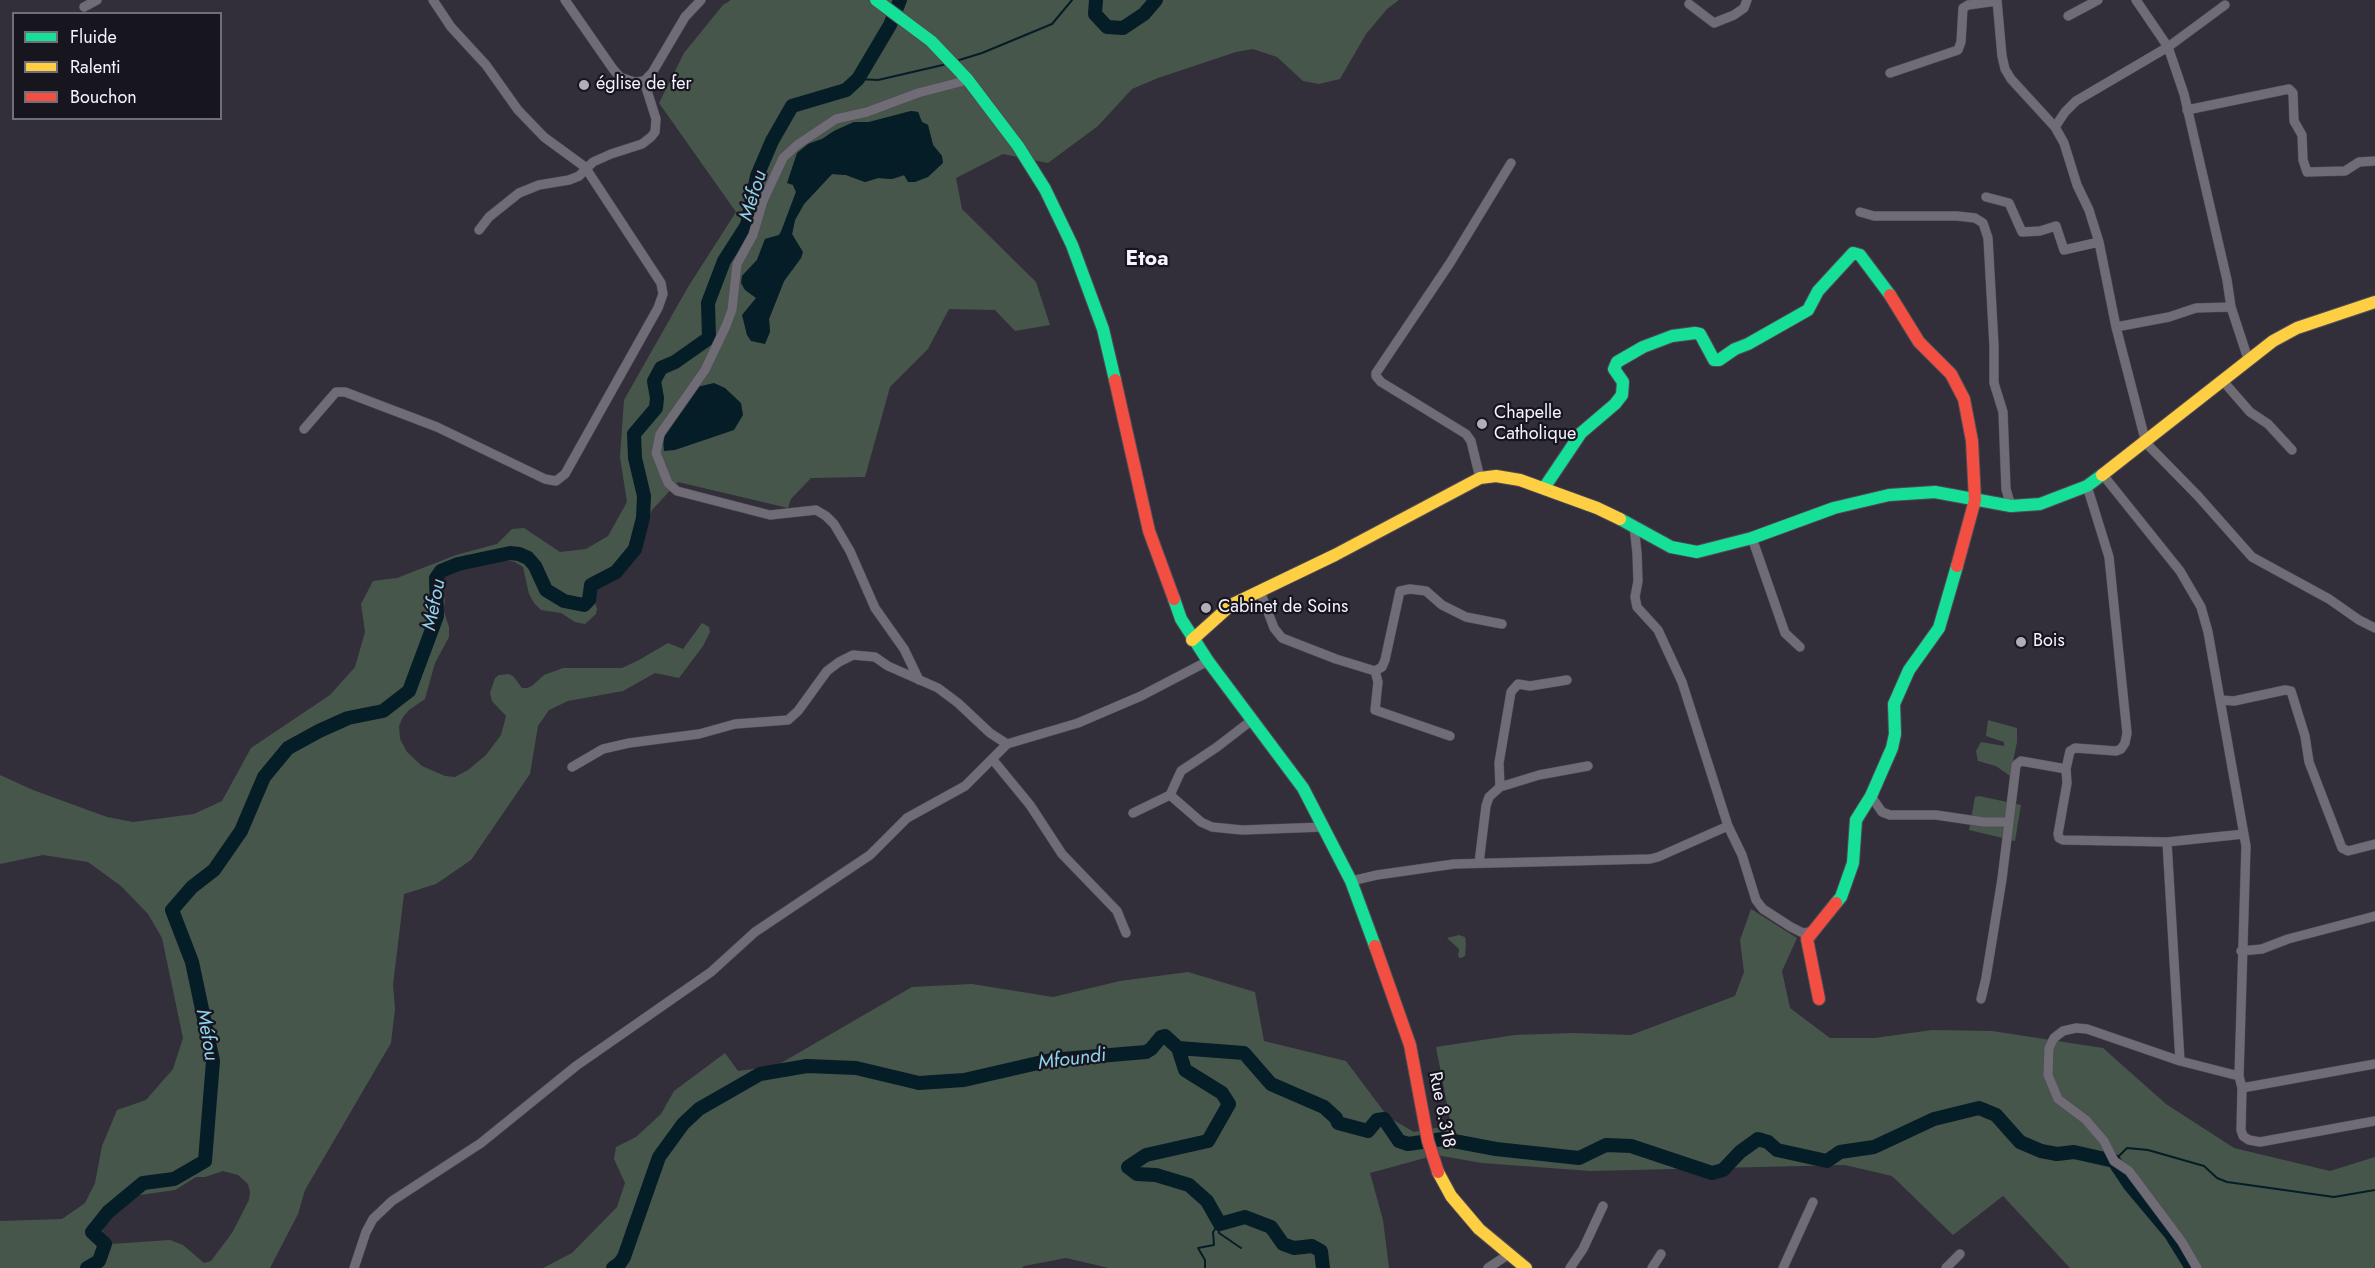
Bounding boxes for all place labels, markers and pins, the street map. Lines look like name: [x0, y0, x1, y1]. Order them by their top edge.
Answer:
place label: église de fer: [596, 74, 692, 96]
marker: église de fer: [577, 78, 591, 92]
place label: Chapelle Catholique: [1494, 403, 1576, 446]
marker: Chapelle Catholique: [1475, 417, 1489, 431]
place label: Cabinet de Soins: [1218, 597, 1348, 619]
marker: Cabinet de Soins: [1199, 601, 1213, 615]
place label: Bois: [2033, 631, 2065, 653]
marker: Bois: [2014, 635, 2028, 649]

